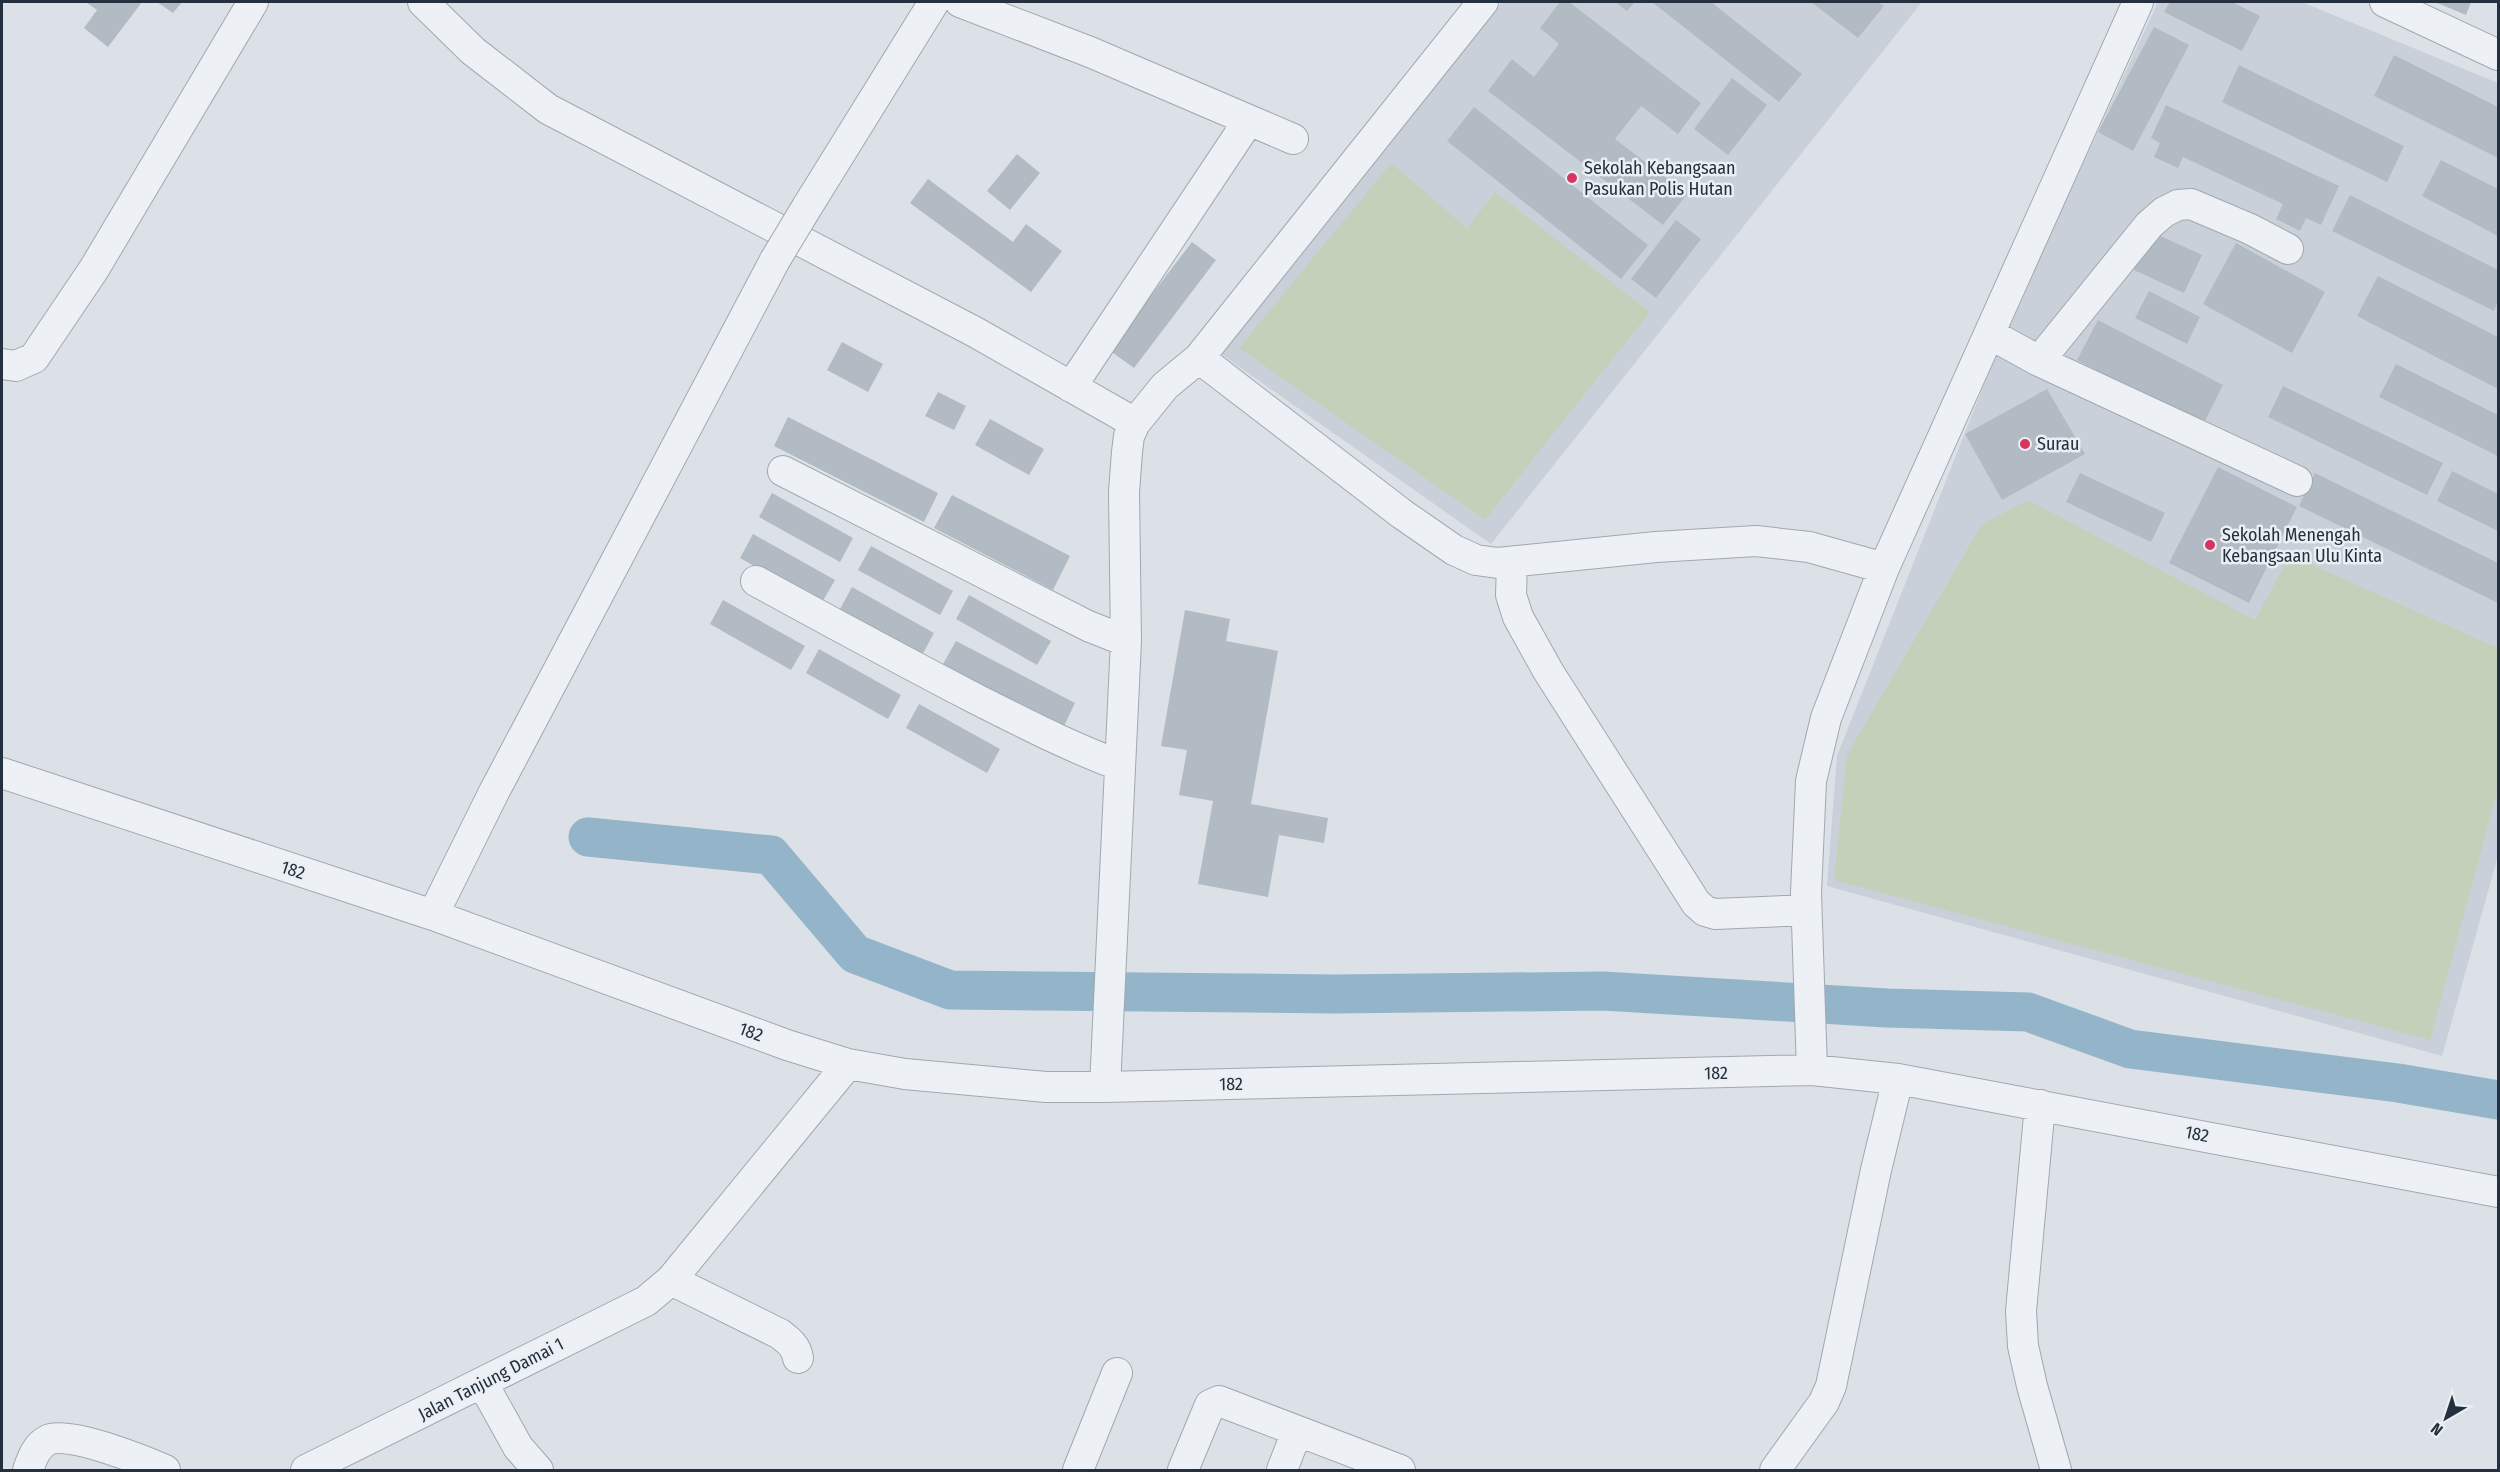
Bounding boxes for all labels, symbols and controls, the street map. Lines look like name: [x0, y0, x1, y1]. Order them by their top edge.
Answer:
place label: Sekolah Kebangsaan Pasukan Polis Hutan: [1584, 157, 1736, 200]
marker: Sekolah Kebangsaan Pasukan Polis Hutan: [1565, 171, 1579, 185]
place label: Surau: [2037, 433, 2079, 455]
marker: Surau: [2018, 437, 2032, 451]
place label: Sekolah Menengah Kebangsaan Ulu Kinta: [2222, 524, 2382, 567]
marker: Sekolah Menengah Kebangsaan Ulu Kinta: [2203, 538, 2217, 552]
street label: 182: [278, 856, 308, 884]
street label: 182: [736, 1018, 766, 1046]
street label: 182: [1704, 1062, 1728, 1084]
street label: 182: [1219, 1073, 1243, 1095]
street label: 182: [2183, 1121, 2211, 1147]
street label: Jalan Tanjung Damai 1: [415, 1333, 567, 1425]
north arrow: [2416, 1388, 2476, 1448]
text: N: [2427, 1419, 2447, 1440]

